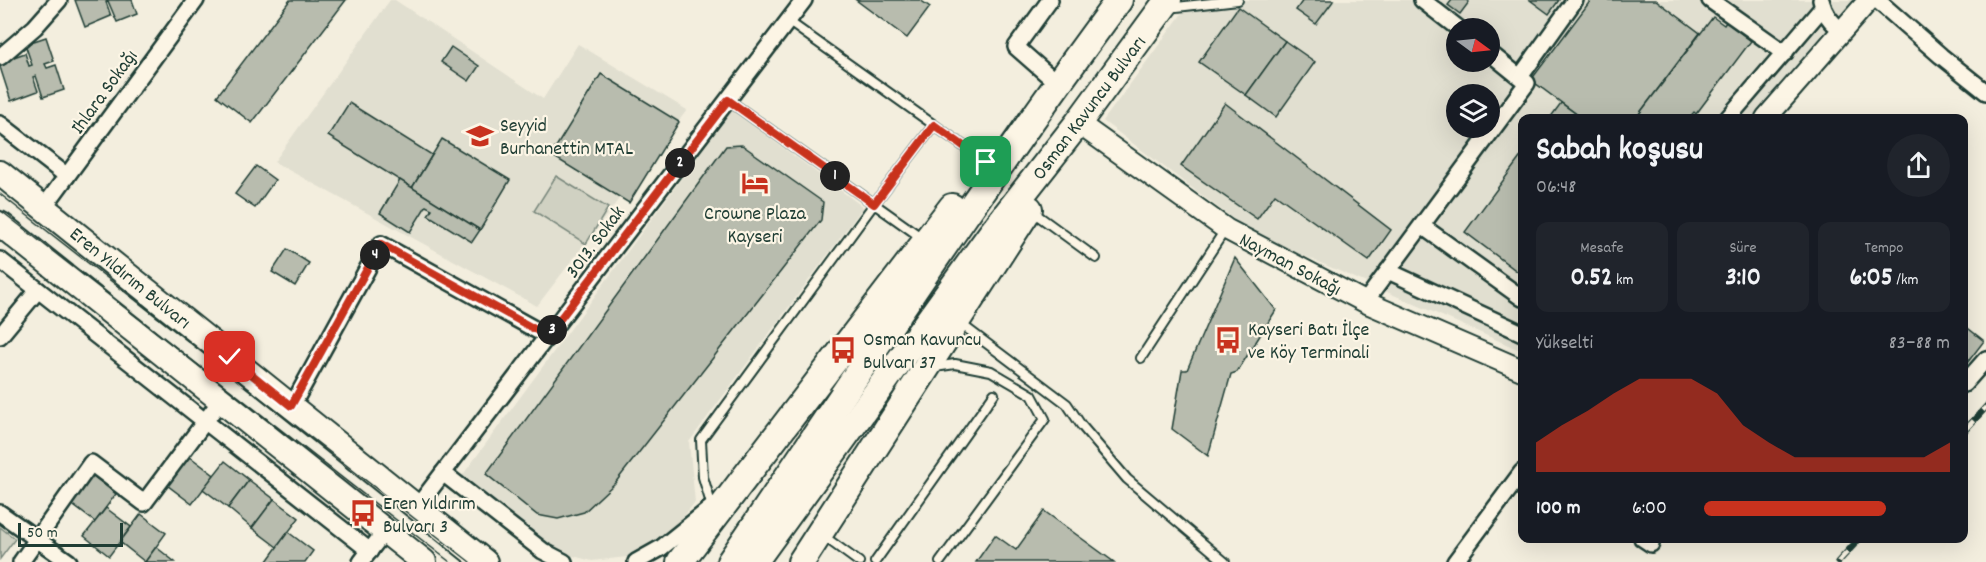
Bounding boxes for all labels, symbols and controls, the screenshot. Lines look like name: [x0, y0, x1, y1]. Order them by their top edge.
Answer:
north arrow: [1446, 18, 1500, 72]
map controls: [1446, 18, 1500, 138]
street label: Osman Kavuncu Bulvarı: [1027, 31, 1154, 187]
street label: Ihlara Sokağı: [65, 45, 146, 141]
button: layers: [1446, 84, 1500, 138]
place label: Seyyid Burhanettin MTAL: [500, 113, 633, 164]
school or university icon: Seyyid Burhanettin MTAL: [465, 121, 495, 151]
text: Sabah koşusu: [1536, 128, 1703, 175]
button: share: [1887, 134, 1950, 197]
pin: [960, 136, 1011, 187]
icon: arrive: [969, 145, 1002, 178]
pin: 2: [665, 148, 695, 178]
text: 2: [677, 151, 684, 174]
pin: 1: [820, 161, 850, 191]
text: 1: [833, 164, 837, 187]
hotel icon: Crowne Plaza Kayseri: [740, 168, 770, 198]
text: 06:48: [1536, 174, 1576, 202]
street label: 3013. Sokak: [560, 201, 633, 285]
place label: Crowne Plaza Kayseri: [704, 201, 807, 252]
street label: Eren Yıldırım Bulvarı: [62, 222, 196, 337]
street label: Nayman Sokağı: [1234, 227, 1346, 304]
text: Mesafe: [1580, 237, 1624, 260]
text: Süre: [1730, 237, 1756, 260]
text: Tempo: [1865, 237, 1903, 260]
pin: 4: [360, 240, 390, 270]
text: 4: [372, 243, 378, 266]
text: 0.52: [1570, 260, 1612, 297]
text: 3:10: [1725, 260, 1761, 297]
text: 6:05: [1849, 260, 1893, 297]
text: km: [1612, 269, 1634, 292]
text: /km: [1893, 269, 1919, 292]
pin: 3: [537, 315, 567, 345]
place label: Kayseri Batı İlçe ve Köy Terminali: [1248, 317, 1370, 368]
text: 3: [548, 318, 556, 341]
bus stop icon: Kayseri Batı İlçe ve Köy Terminali: [1213, 325, 1243, 355]
place label: Osman Kavuncu Bulvarı 37: [863, 327, 981, 378]
text: Yükselti: [1536, 330, 1593, 358]
text: 83–88 m: [1889, 330, 1950, 358]
pin: [204, 331, 255, 382]
bus stop icon: Osman Kavuncu Bulvarı 37: [828, 335, 858, 365]
icon: check: [213, 340, 246, 373]
place label: Eren Yıldırım Bulvarı 3: [383, 491, 476, 542]
text: 100 m: [1536, 495, 1581, 523]
text: 6:00: [1632, 495, 1667, 523]
bus stop icon: Eren Yıldırım Bulvarı 3: [348, 498, 378, 528]
scale bar: [18, 520, 123, 548]
text: 50 m: [27, 522, 58, 545]

